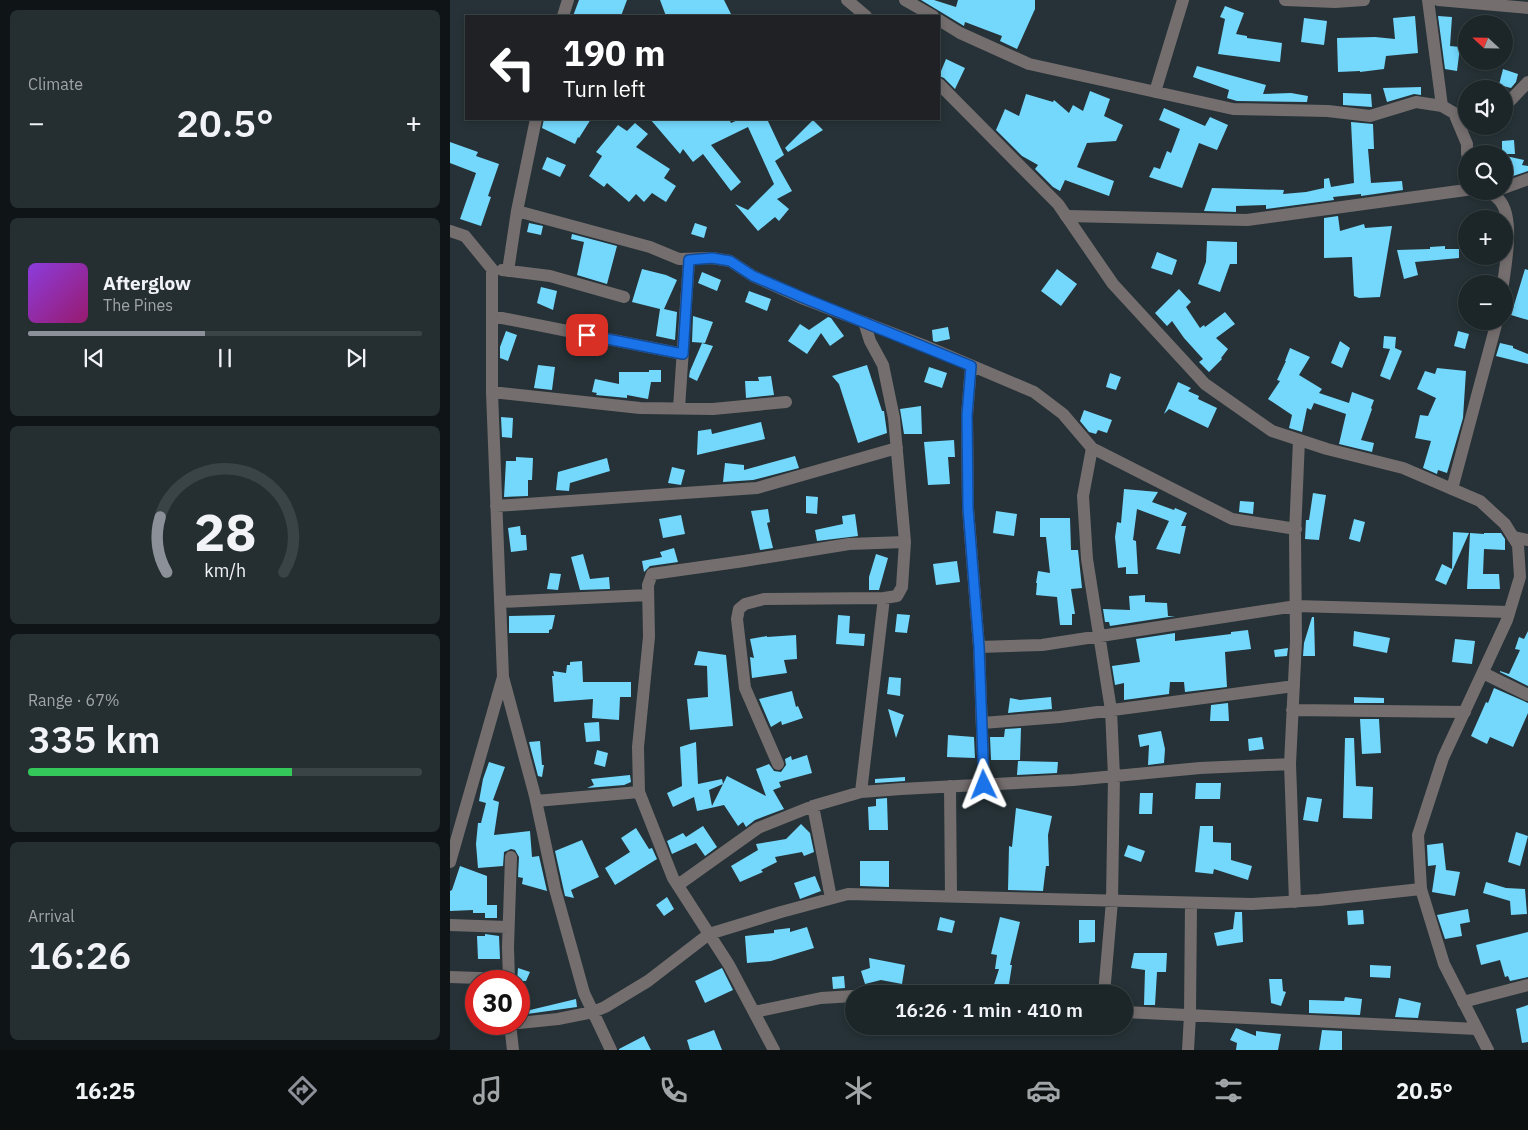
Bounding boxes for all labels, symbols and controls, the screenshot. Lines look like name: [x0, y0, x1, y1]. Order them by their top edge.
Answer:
north arrow: [1458, 15, 1512, 70]
map controls: [1458, 15, 1513, 330]
text: 190 m: [563, 30, 666, 76]
icon: left: [480, 35, 545, 100]
text: Climate: [28, 74, 83, 94]
text: Turn left: [563, 74, 646, 103]
button: sound: [1458, 80, 1513, 135]
text: 20.5°: [176, 98, 274, 147]
text: −: [28, 104, 45, 141]
text: +: [405, 104, 422, 141]
button: search: [1458, 145, 1513, 200]
button: +: [1458, 210, 1513, 265]
text: Afterglow: [103, 271, 191, 295]
button: −: [1458, 275, 1513, 330]
text: The Pines: [103, 295, 173, 315]
pin: [566, 314, 608, 356]
icon: arrive: [573, 321, 601, 349]
icon: previous: [80, 344, 108, 372]
icon: pause: [211, 344, 239, 372]
icon: next: [342, 344, 370, 372]
text: 28: [194, 498, 256, 565]
text: km/h: [204, 559, 246, 582]
text: Range · 67%: [28, 690, 120, 710]
text: 335 km: [28, 714, 160, 763]
position arrow: [957, 758, 1009, 810]
text: Arrival: [28, 906, 75, 926]
text: 16:26: [28, 930, 131, 979]
speed limit sign: 30: [465, 970, 530, 1035]
text: 16:26 · 1 min · 410 m: [895, 998, 1083, 1022]
icon: directions: [285, 1073, 320, 1108]
icon: music: [470, 1073, 505, 1108]
icon: phone: [656, 1073, 691, 1108]
icon: climate: [841, 1073, 876, 1108]
icon: car: [1026, 1073, 1061, 1108]
icon: filters: [1211, 1073, 1246, 1108]
text: 16:25: [75, 1076, 135, 1105]
text: 20.5°: [1396, 1076, 1453, 1105]

